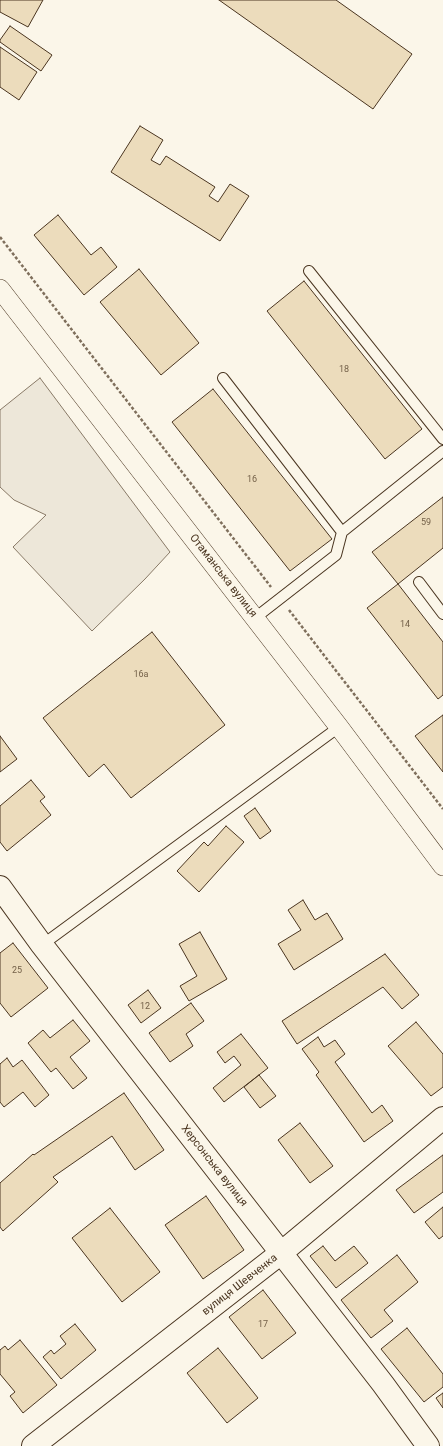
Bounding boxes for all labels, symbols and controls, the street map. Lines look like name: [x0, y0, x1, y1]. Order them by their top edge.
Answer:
house number: 18: [339, 365, 349, 375]
house number: 16: [247, 475, 257, 485]
house number: 59: [421, 518, 431, 528]
street label: Отаманська вулиця: [186, 532, 260, 620]
house number: 14: [400, 620, 410, 630]
house number: 16а: [133, 670, 149, 680]
house number: 25: [12, 966, 22, 976]
house number: 12: [140, 1002, 150, 1012]
street label: Херсонська вулиця: [178, 1123, 250, 1209]
street label: вулиця Шевченка: [200, 1252, 280, 1318]
house number: 17: [258, 1320, 268, 1330]

